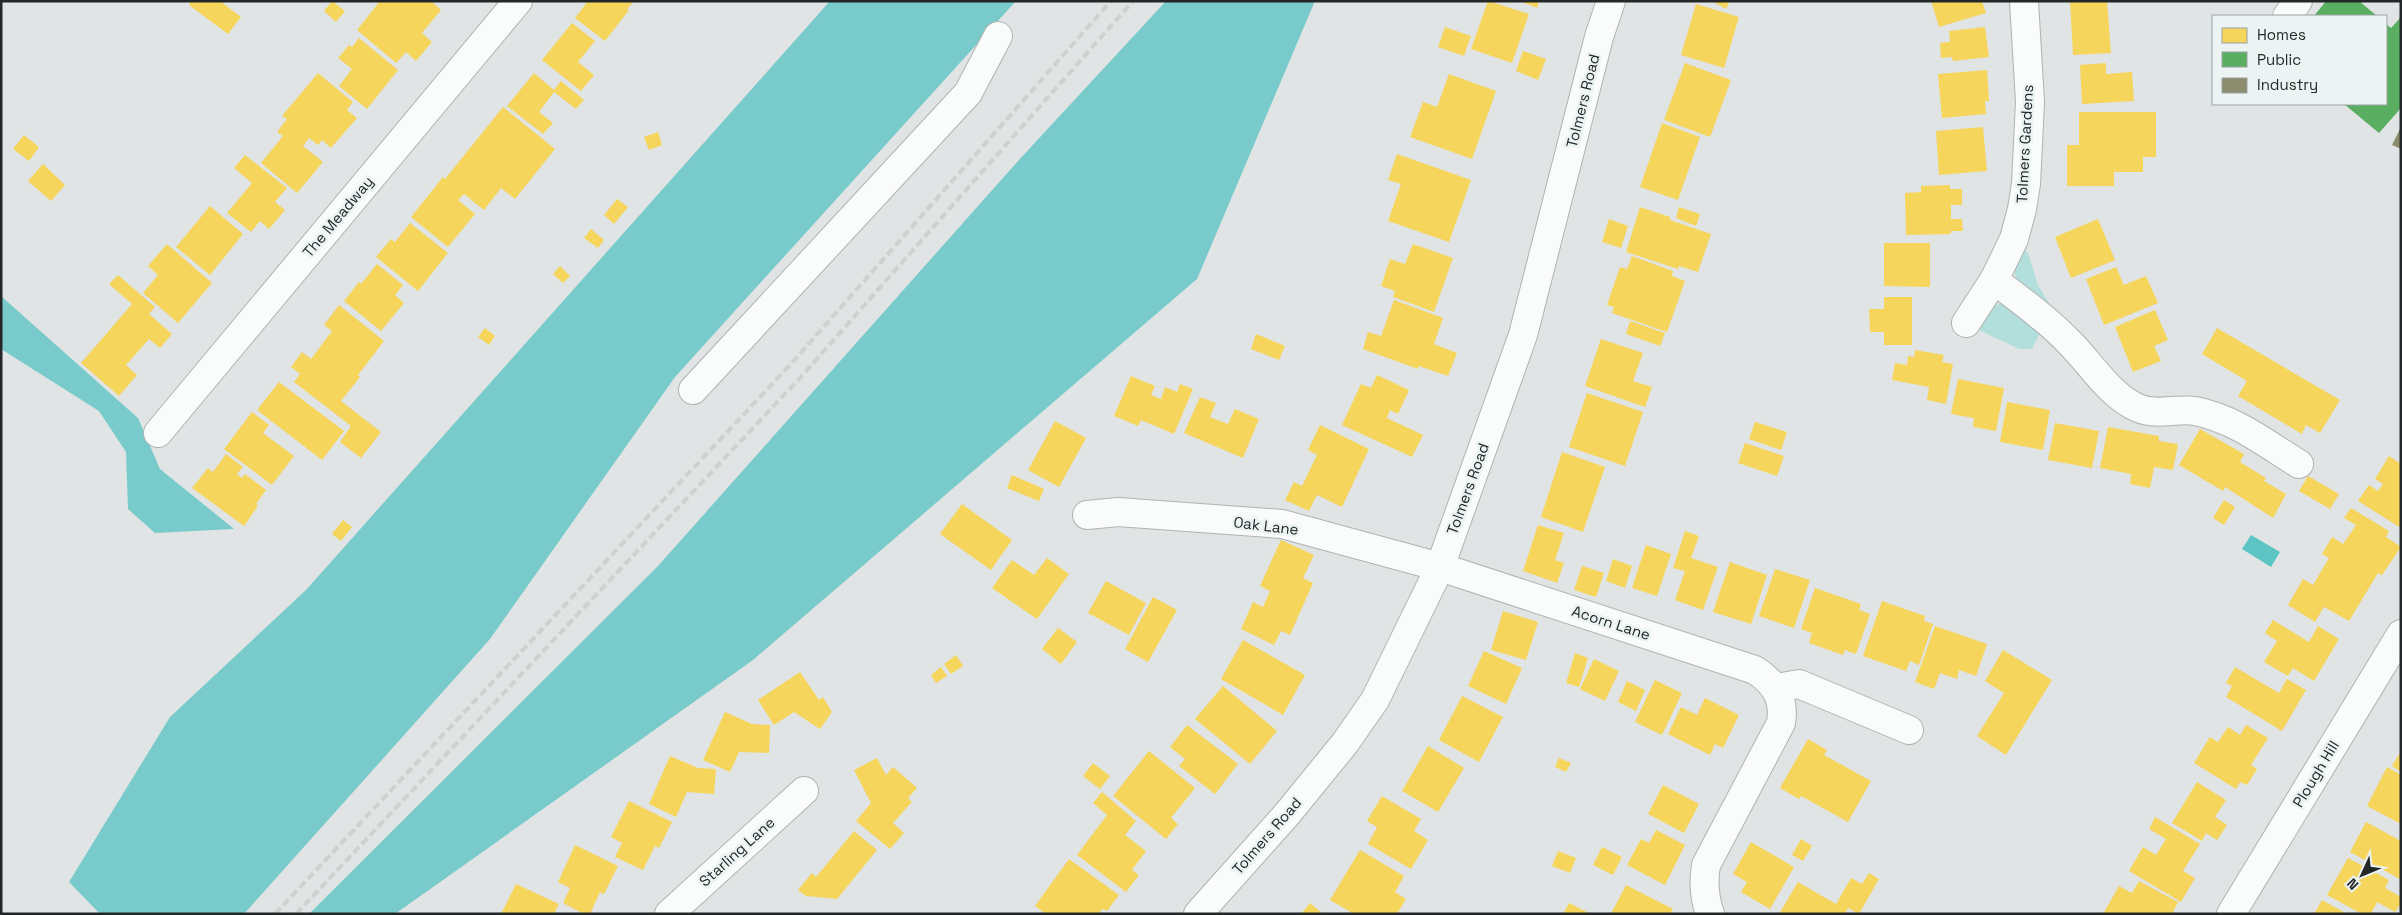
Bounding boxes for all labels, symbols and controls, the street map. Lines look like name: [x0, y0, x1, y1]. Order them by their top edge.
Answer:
legend: [2212, 15, 2387, 105]
text: Homes: [2257, 25, 2306, 44]
text: Public: [2257, 50, 2301, 69]
street label: Tolmers Road: [1562, 52, 1603, 150]
text: Industry: [2257, 75, 2318, 94]
street label: Tolmers Gardens: [2012, 84, 2037, 204]
street label: The Meadway: [298, 172, 377, 261]
street label: Tolmers Road: [1442, 440, 1493, 537]
street label: Oak Lane: [1232, 512, 1300, 539]
street label: Acorn Lane: [1570, 601, 1653, 644]
street label: Plough Hill: [2288, 737, 2343, 811]
street label: Tolmers Road: [1228, 793, 1305, 878]
street label: Starling Lane: [695, 813, 779, 891]
north arrow: [2337, 850, 2387, 900]
text: N: [2343, 874, 2362, 894]

